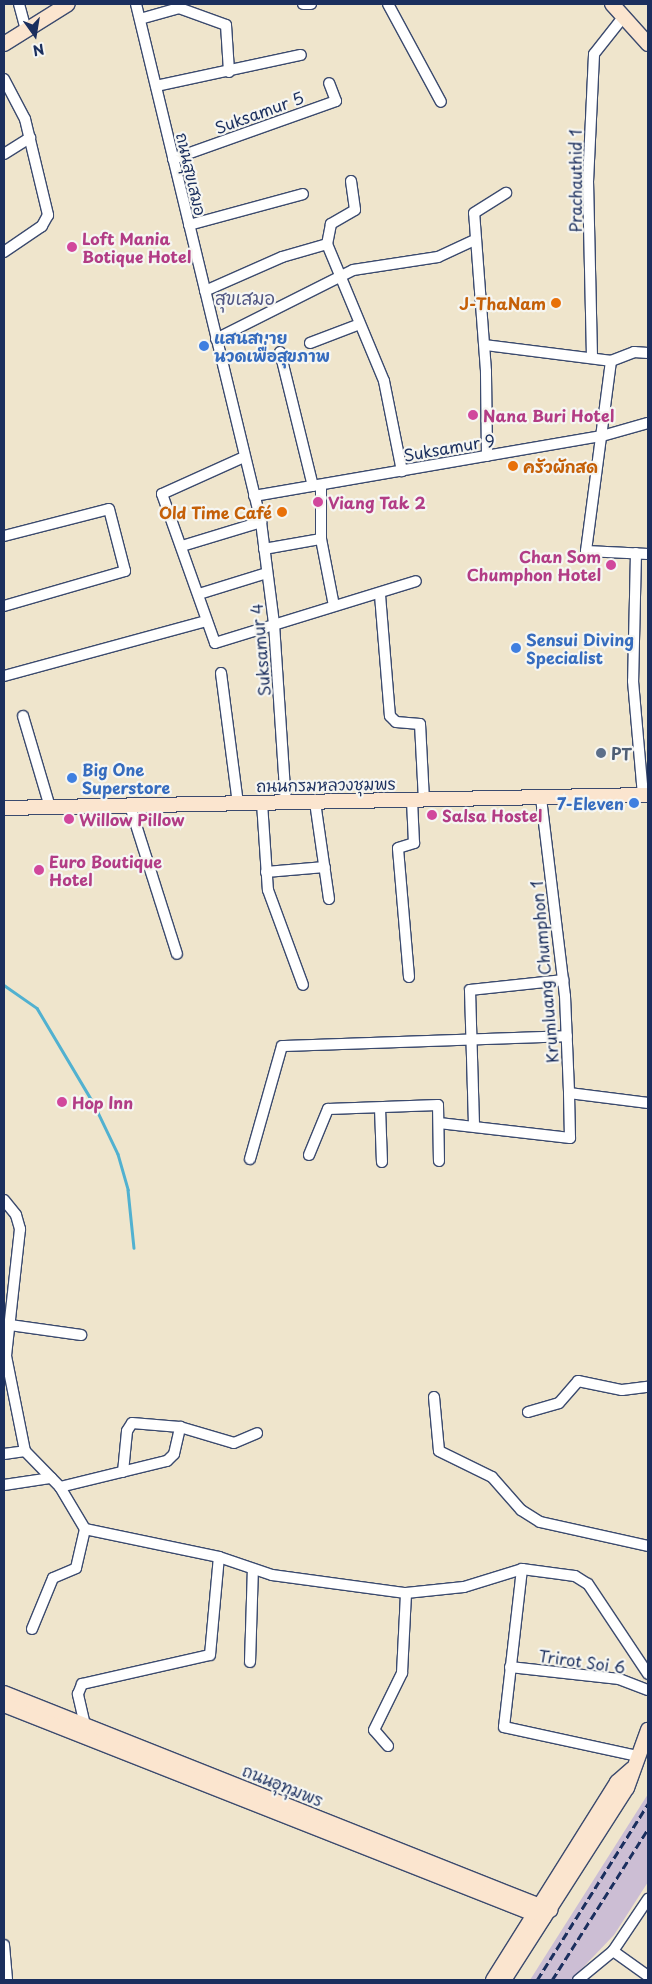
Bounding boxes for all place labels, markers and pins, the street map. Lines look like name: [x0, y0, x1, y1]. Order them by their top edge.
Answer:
place label: Loft Mania Botique Hotel: [82, 228, 193, 266]
marker: Loft Mania Botique Hotel: [66, 241, 78, 253]
place label: J-ThaNam: [459, 293, 546, 313]
marker: J-ThaNam: [550, 297, 562, 309]
place label: แสนสบาย นวดเพื่อสุขภาพ: [214, 327, 330, 365]
marker: แสนสบาย นวดเพื่อสุขภาพ: [198, 340, 210, 352]
place label: Nana Buri Hotel: [483, 405, 615, 425]
marker: Nana Buri Hotel: [467, 409, 479, 421]
place label: ครัวผักสด: [523, 456, 598, 476]
marker: ครัวผักสด: [507, 460, 519, 472]
place label: Viang Tak 2: [328, 492, 426, 512]
marker: Viang Tak 2: [312, 496, 324, 508]
place label: Old Time Café: [157, 502, 272, 522]
marker: Old Time Café: [276, 506, 288, 518]
place label: Chan Som Chumphon Hotel: [467, 546, 601, 584]
marker: Chan Som Chumphon Hotel: [605, 559, 617, 571]
place label: Sensui Diving Specialist: [526, 629, 634, 667]
marker: Sensui Diving Specialist: [510, 642, 522, 654]
place label: PT: [611, 743, 632, 763]
marker: PT: [595, 747, 607, 759]
place label: Big One Superstore: [82, 759, 170, 797]
marker: Big One Superstore: [66, 772, 78, 784]
place label: 7-Eleven: [557, 793, 624, 813]
marker: 7-Eleven: [628, 797, 640, 809]
place label: Salsa Hostel: [442, 805, 543, 825]
place label: Willow Pillow: [79, 809, 185, 829]
marker: Salsa Hostel: [426, 809, 438, 821]
marker: Willow Pillow: [63, 813, 75, 825]
place label: Euro Boutique Hotel: [49, 851, 163, 889]
marker: Euro Boutique Hotel: [33, 864, 45, 876]
place label: Hop Inn: [72, 1092, 134, 1112]
marker: Hop Inn: [56, 1096, 68, 1108]

